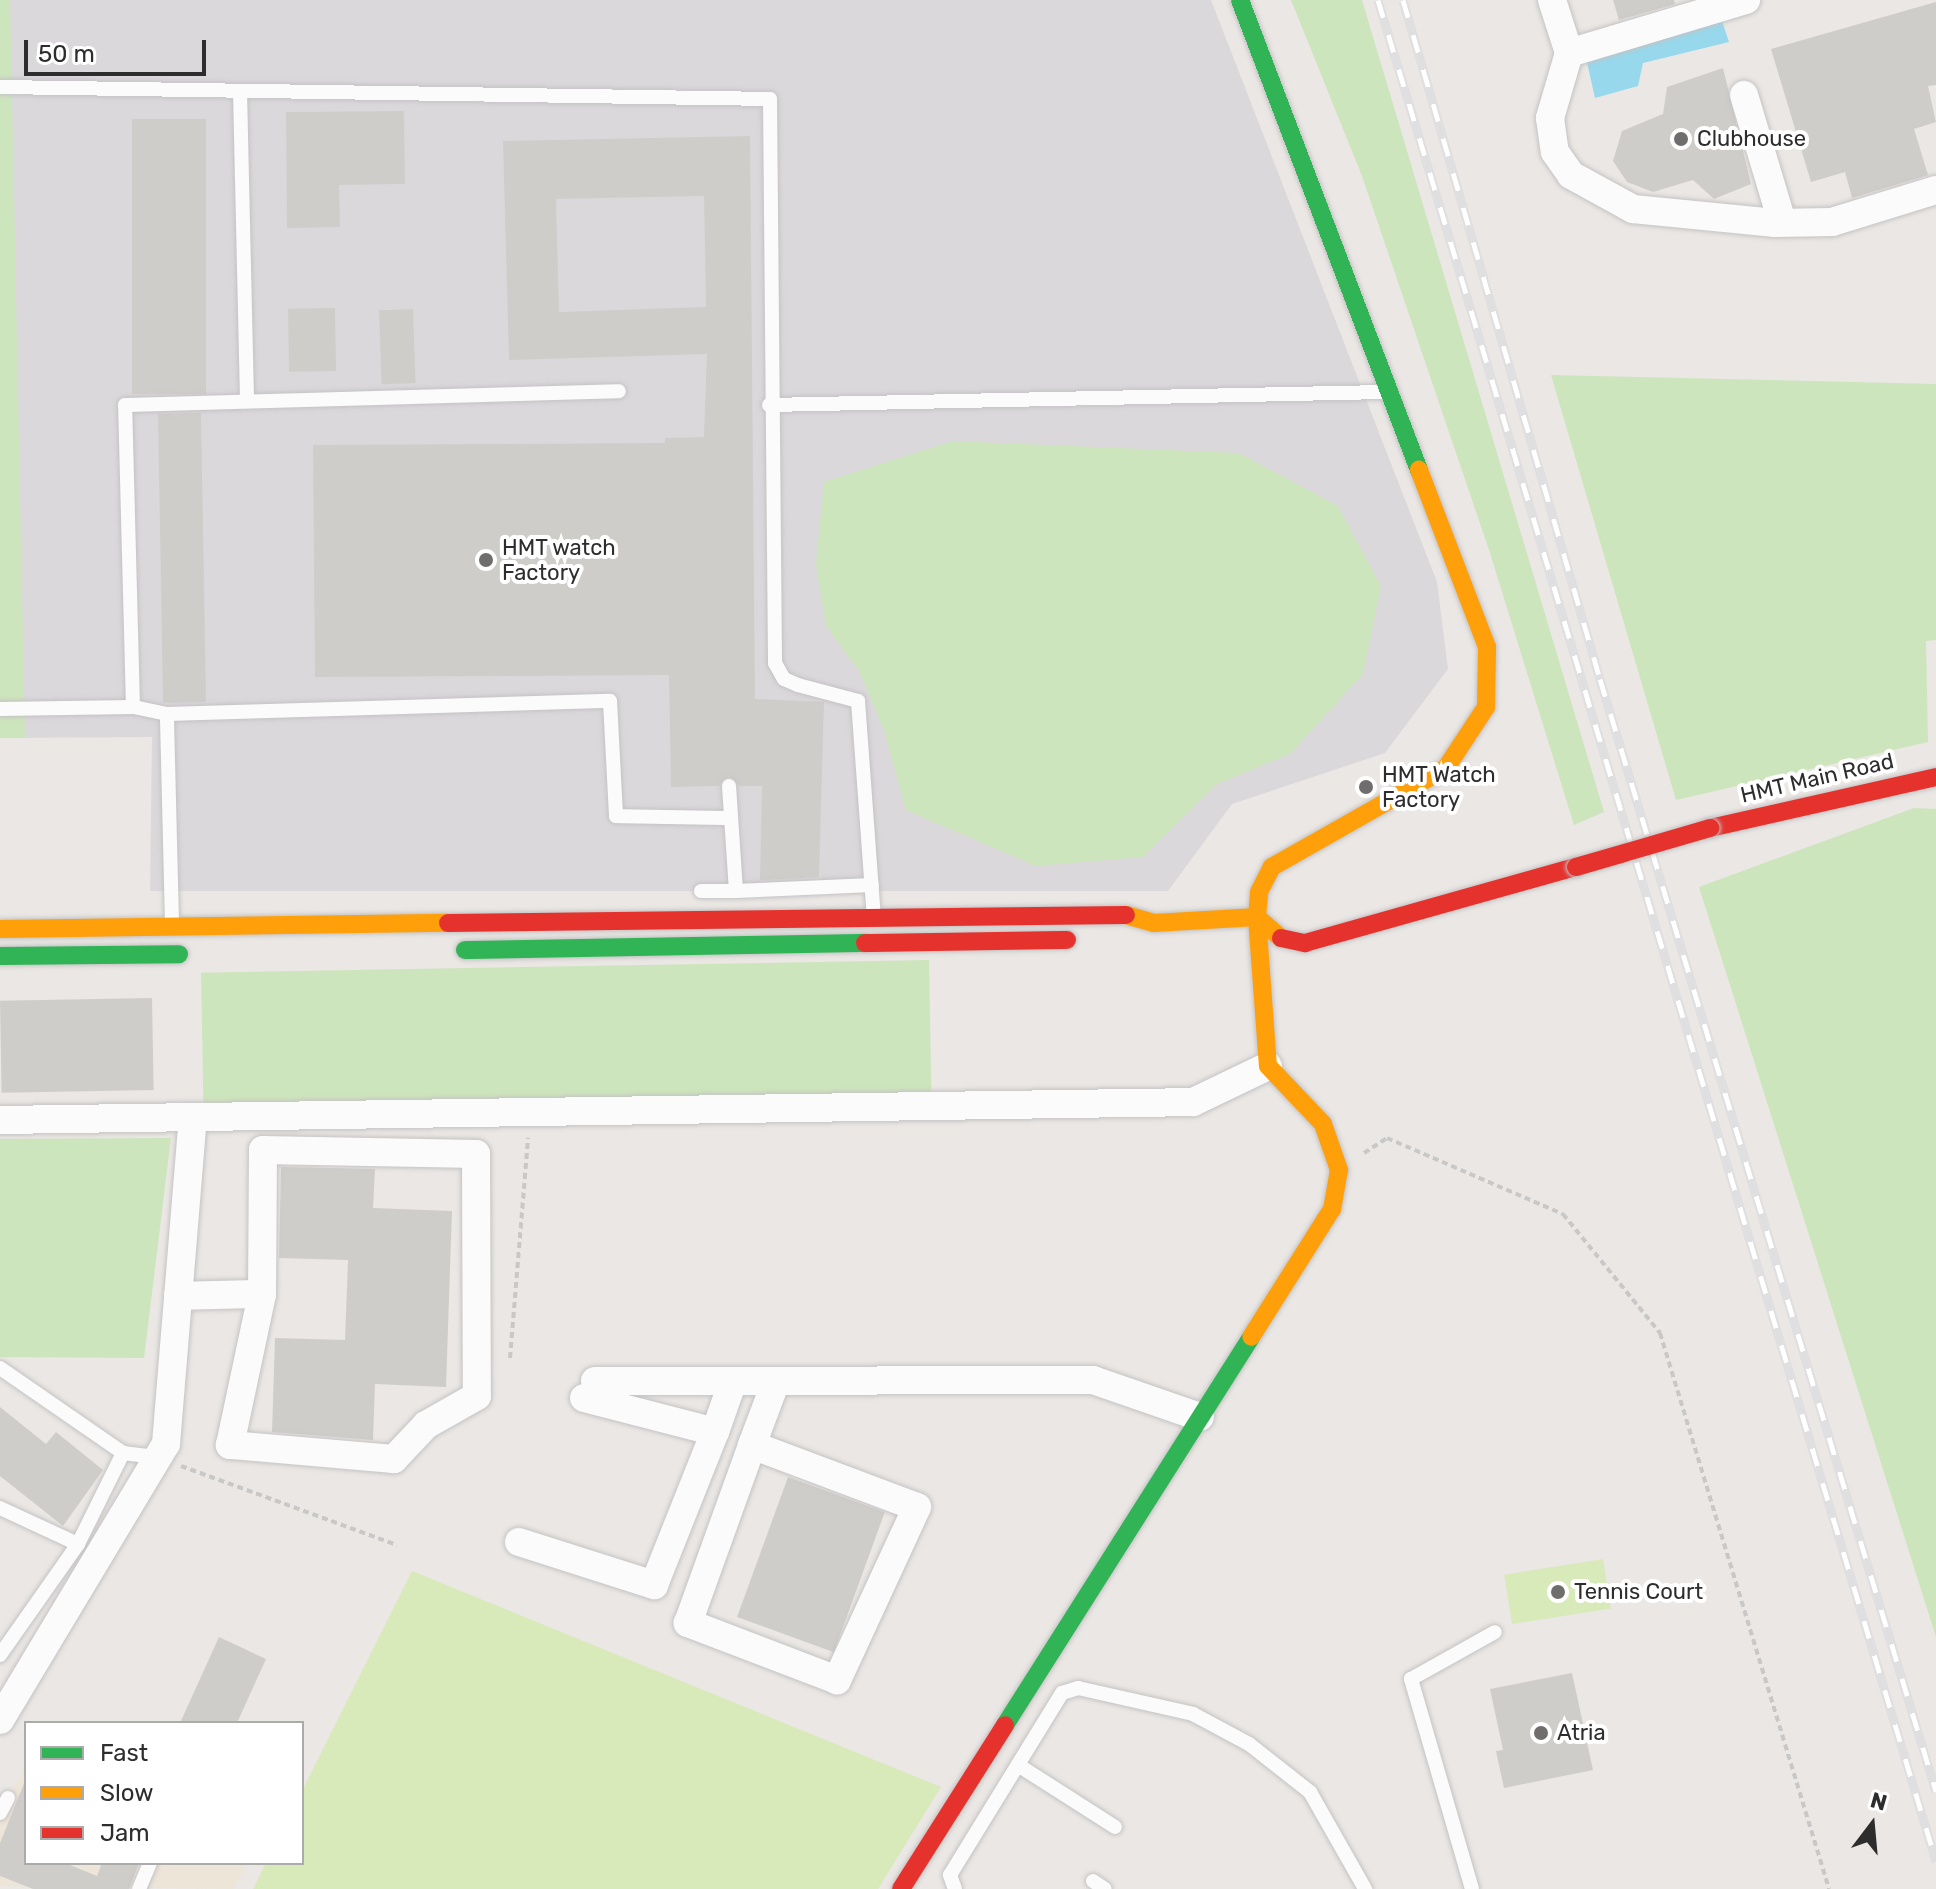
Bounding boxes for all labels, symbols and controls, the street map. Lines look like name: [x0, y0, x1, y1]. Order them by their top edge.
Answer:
scale bar: [28, 24, 210, 74]
text: 50 m: [38, 40, 95, 68]
place label: Clubhouse: [1697, 126, 1806, 152]
marker: Clubhouse: [1672, 130, 1690, 148]
place label: HMT watch Factory: [502, 534, 617, 586]
marker: HMT watch Factory: [477, 551, 495, 569]
street label: HMT Main Road: [1737, 747, 1897, 809]
place label: HMT Watch Factory: [1382, 761, 1497, 812]
marker: HMT Watch Factory: [1357, 778, 1375, 796]
place label: Tennis Court: [1574, 1579, 1703, 1605]
marker: Tennis Court: [1549, 1583, 1567, 1601]
place label: Atria: [1557, 1720, 1606, 1746]
legend: [24, 1721, 304, 1865]
marker: Atria: [1532, 1724, 1550, 1742]
text: Fast: [100, 1739, 148, 1767]
text: Slow: [100, 1779, 153, 1807]
north arrow: [1832, 1785, 1912, 1865]
text: N: [1867, 1786, 1890, 1817]
text: Jam: [100, 1819, 150, 1847]

